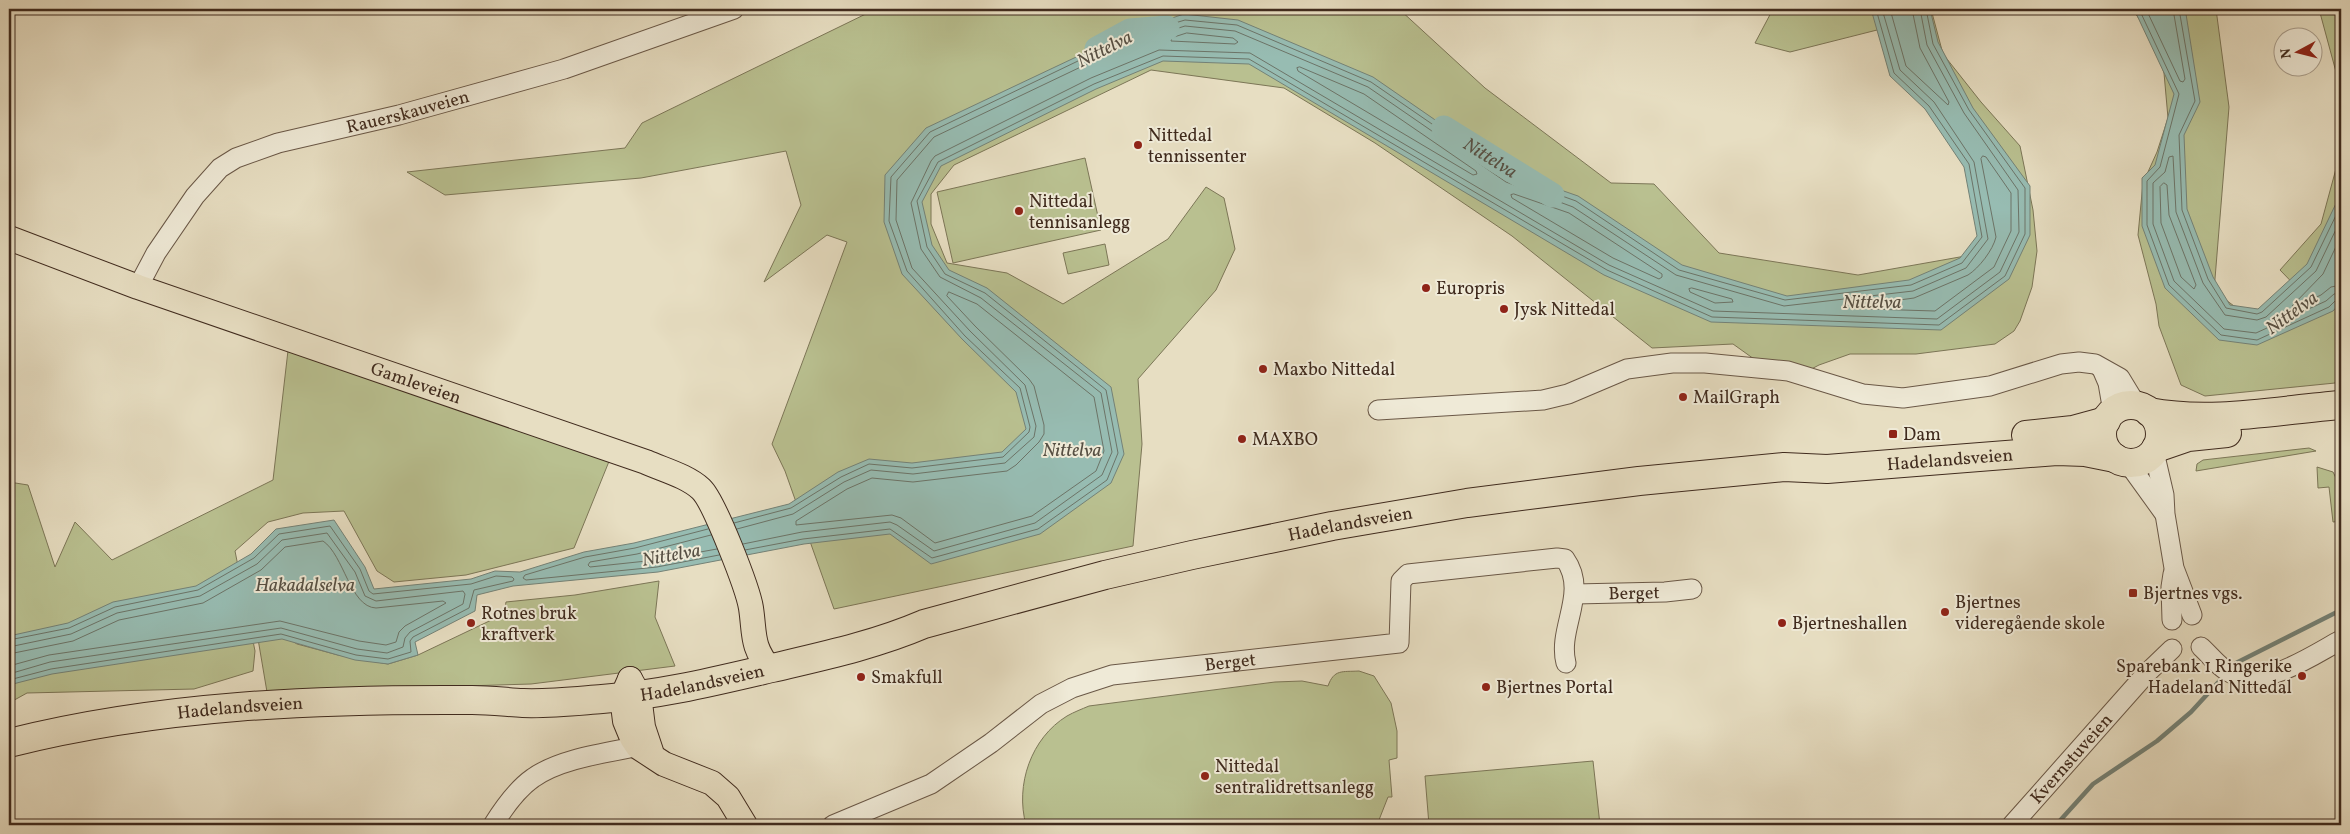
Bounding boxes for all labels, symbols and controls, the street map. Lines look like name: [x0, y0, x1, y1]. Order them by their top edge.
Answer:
water label: Nittelva: [1073, 25, 1137, 75]
north arrow: [2272, 28, 2322, 78]
text: N: [2277, 47, 2297, 60]
street label: Rauerskauveien: [344, 85, 473, 141]
place label: Nittedal tennissenter: [1148, 124, 1247, 170]
water label: Nittelva: [1458, 132, 1522, 185]
marker: Nittedal tennissenter: [1132, 139, 1144, 151]
place label: Nittedal tennisanlegg: [1029, 190, 1130, 236]
marker: Nittedal tennisanlegg: [1013, 205, 1025, 217]
place label: Europris: [1436, 277, 1505, 302]
marker: Europris: [1420, 282, 1432, 294]
water label: Nittelva: [2261, 286, 2324, 342]
water label: Nittelva: [1842, 290, 1902, 316]
place label: Jysk Nittedal: [1514, 298, 1615, 323]
marker: Jysk Nittedal: [1498, 303, 1510, 315]
street label: Gamleveien: [367, 357, 464, 411]
place label: Maxbo Nittedal: [1273, 358, 1395, 383]
marker: Maxbo Nittedal: [1257, 363, 1269, 375]
place label: MailGraph: [1693, 386, 1780, 411]
marker: MailGraph: [1677, 391, 1689, 403]
place label: Dam: [1903, 423, 1941, 448]
place label: MAXBO: [1252, 428, 1318, 453]
marker: Dam: [1887, 428, 1899, 440]
marker: MAXBO: [1236, 433, 1248, 445]
water label: Nittelva: [1042, 438, 1102, 464]
street label: Hadelandsveien: [1886, 443, 2014, 478]
street label: Hadelandsveien: [1286, 501, 1415, 549]
water label: Nittelva: [640, 538, 703, 574]
water label: Hakadalselva: [255, 573, 355, 599]
street label: Berget: [1608, 581, 1660, 607]
place label: Bjertnes vgs.: [2143, 582, 2242, 607]
marker: Bjertnes vgs.: [2127, 587, 2139, 599]
place label: Bjertnes videregående skole: [1955, 591, 2105, 637]
place label: Rotnes bruk kraftverk: [481, 602, 577, 648]
marker: Bjertnes videregående skole: [1939, 606, 1951, 618]
place label: Bjertneshallen: [1792, 612, 1908, 637]
marker: Rotnes bruk kraftverk: [465, 617, 477, 629]
marker: Bjertneshallen: [1776, 617, 1788, 629]
street label: Berget: [1203, 648, 1257, 679]
place label: Sparebank 1 Ringerike Hadeland Nittedal: [2116, 655, 2292, 701]
street label: Hadelandsveien: [638, 659, 767, 709]
place label: Smakfull: [871, 666, 943, 691]
marker: Sparebank 1 Ringerike Hadeland Nittedal: [2296, 670, 2308, 682]
marker: Smakfull: [855, 671, 867, 683]
place label: Bjertnes Portal: [1496, 676, 1613, 701]
marker: Bjertnes Portal: [1480, 681, 1492, 693]
street label: Hadelandsveien: [176, 692, 304, 727]
street label: Kvernstuveien: [2025, 709, 2119, 810]
place label: Nittedal sentralidrettsanlegg: [1215, 755, 1374, 801]
marker: Nittedal sentralidrettsanlegg: [1199, 770, 1211, 782]

